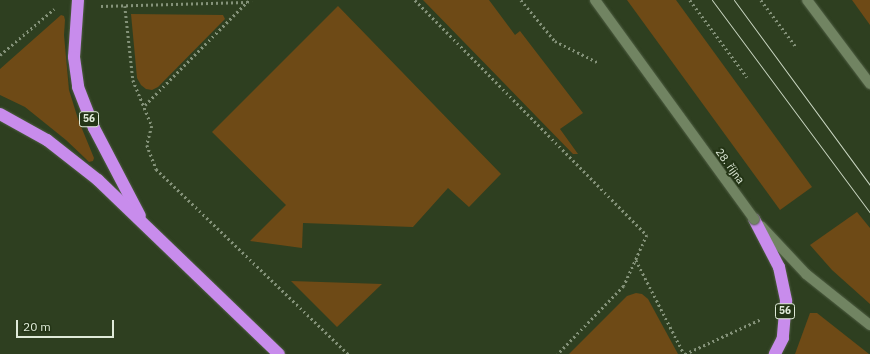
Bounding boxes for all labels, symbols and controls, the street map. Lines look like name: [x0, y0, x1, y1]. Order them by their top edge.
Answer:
road number: 56: [79, 111, 99, 127]
street label: 28. října: [713, 146, 747, 186]
road number: 56: [775, 303, 795, 319]
scale bar: [18, 312, 116, 338]
text: 20 m: [23, 319, 51, 334]

